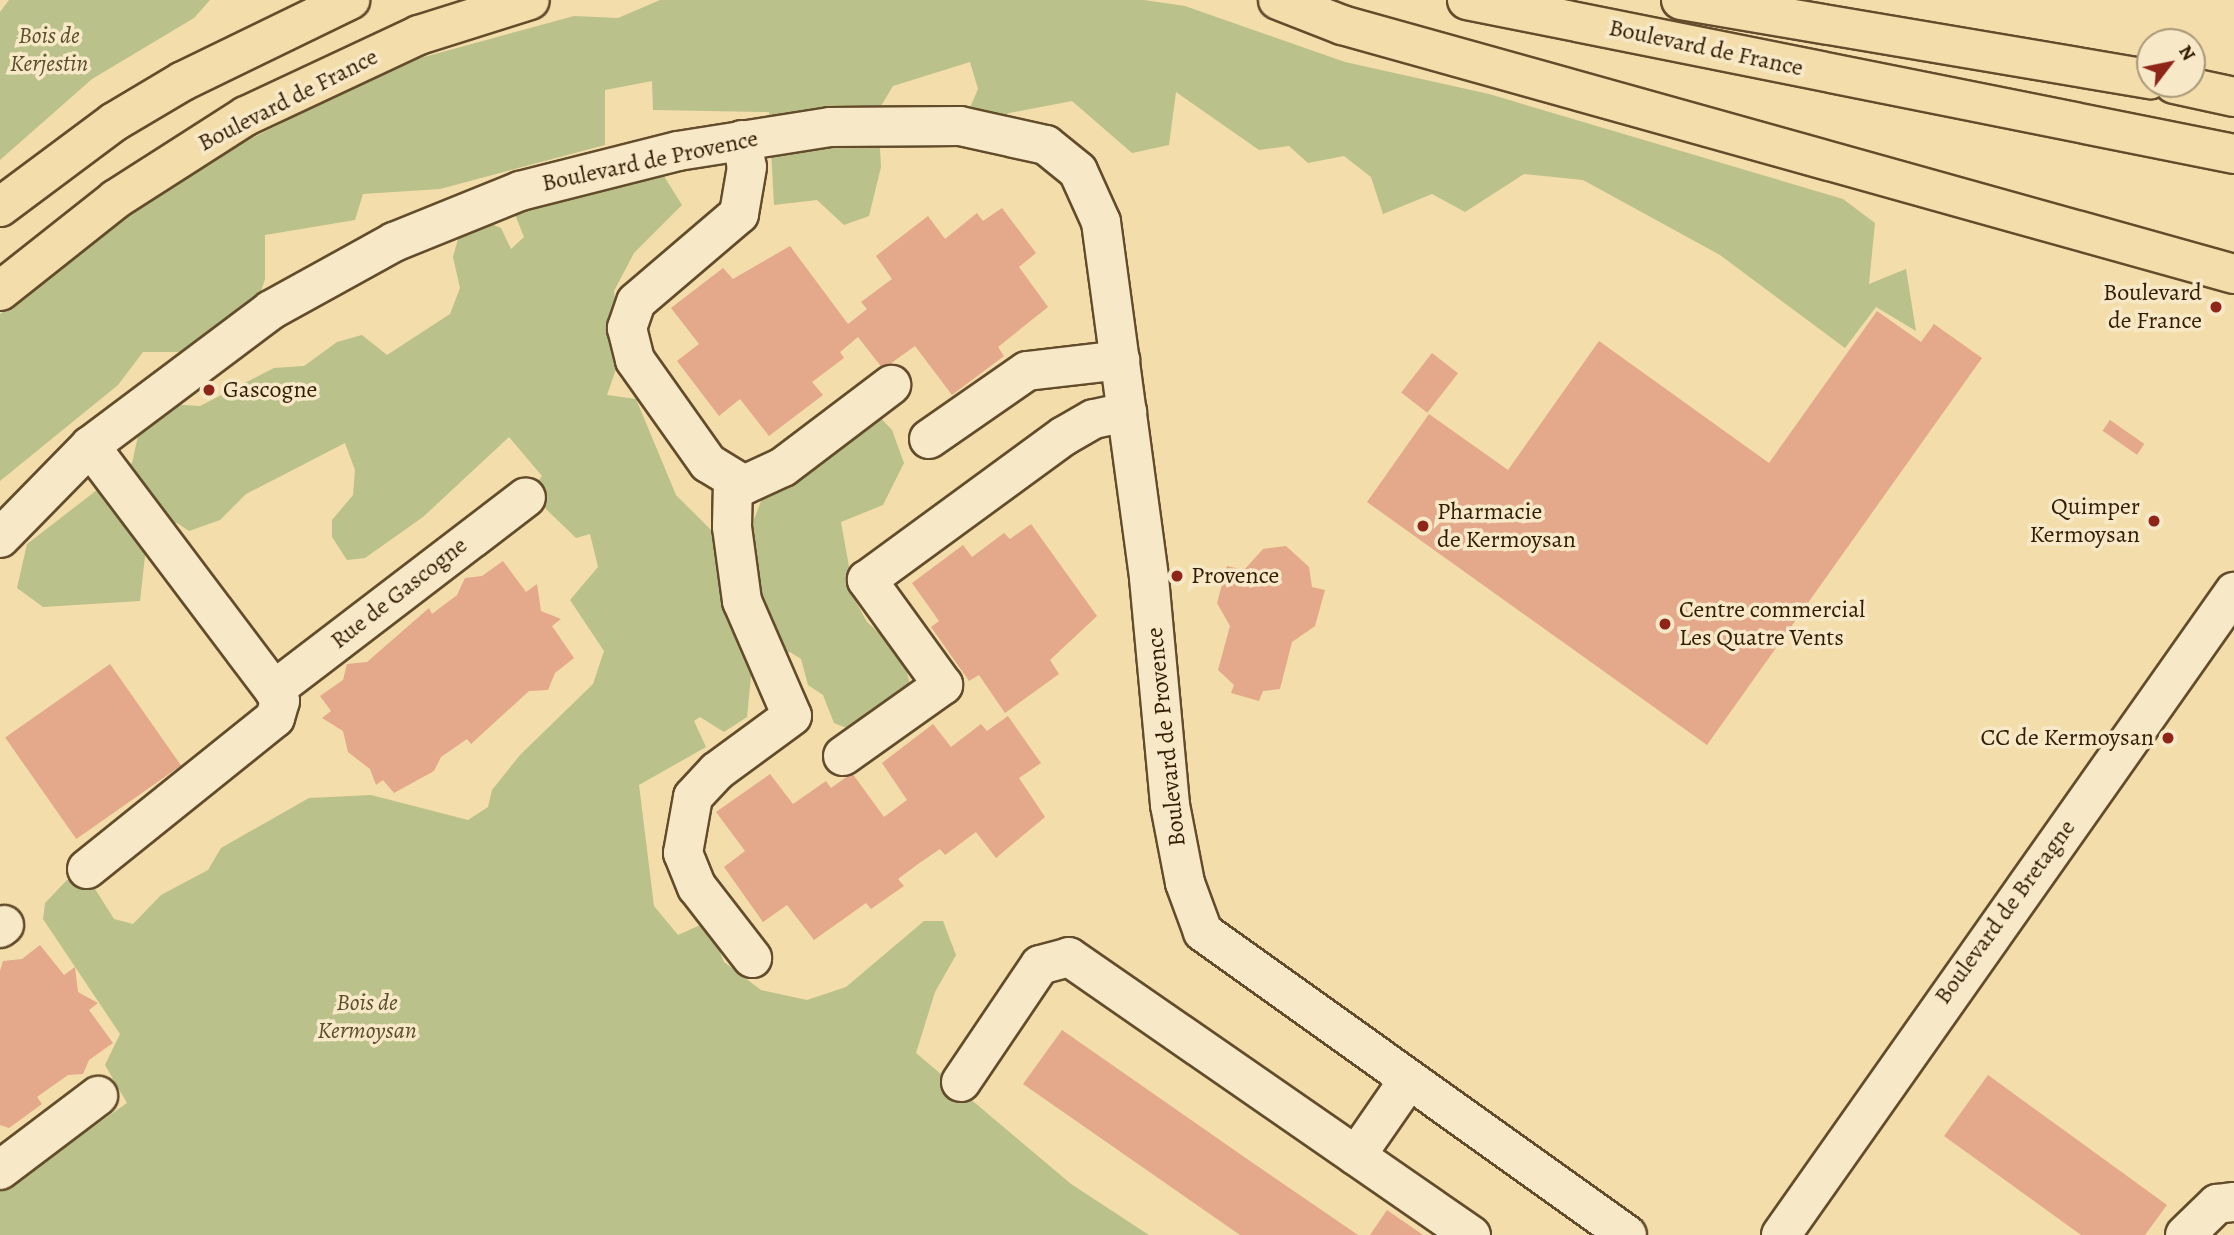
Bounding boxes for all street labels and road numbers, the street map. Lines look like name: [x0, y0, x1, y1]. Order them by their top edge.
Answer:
street label: Boulevard de France: [1606, 13, 1806, 83]
street label: Boulevard de France: [193, 42, 383, 158]
street label: Boulevard de Provence: [539, 124, 761, 198]
street label: Rue de Gascogne: [325, 531, 473, 655]
street label: Boulevard de Provence: [1140, 626, 1192, 848]
street label: Boulevard de Bretagne: [1928, 814, 2082, 1010]

